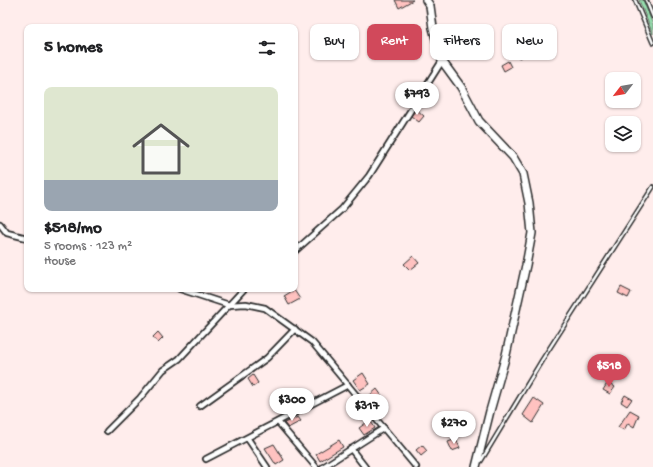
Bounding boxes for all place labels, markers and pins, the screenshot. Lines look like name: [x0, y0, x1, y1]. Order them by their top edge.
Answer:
pin: $793: [393, 82, 441, 116]
pin: $518: [585, 354, 633, 388]
pin: $300: [268, 388, 316, 422]
pin: $317: [343, 394, 391, 428]
pin: $270: [430, 411, 478, 445]

